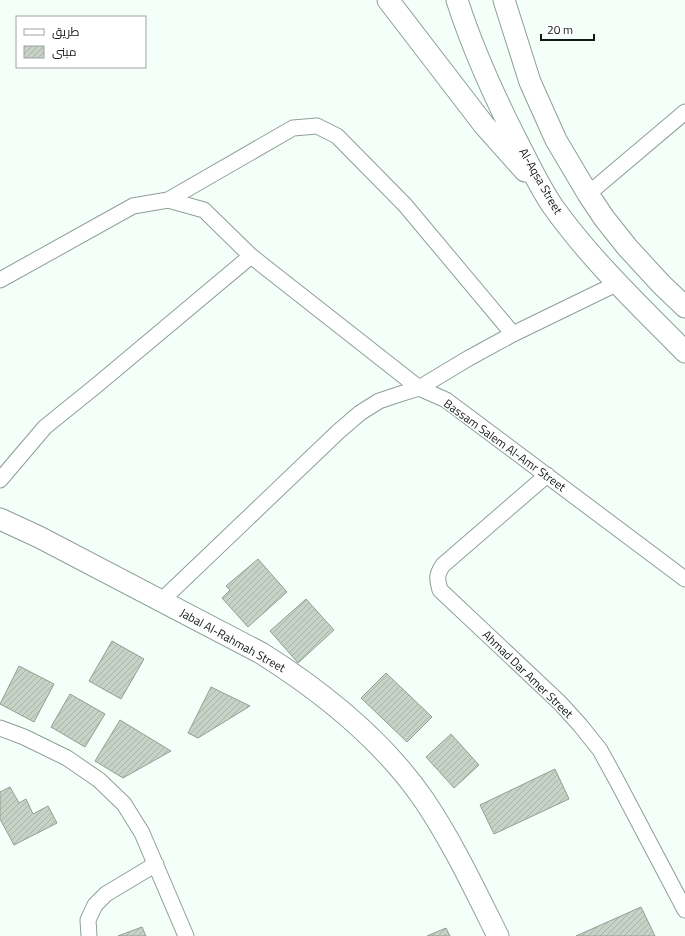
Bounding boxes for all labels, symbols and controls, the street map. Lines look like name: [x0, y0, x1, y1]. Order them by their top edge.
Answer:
legend: [16, 16, 146, 68]
scale bar: [541, 16, 594, 42]
text: 20 m: [547, 20, 573, 39]
text: طريق: [52, 22, 80, 41]
text: مبنى: [52, 42, 77, 61]
street label: Al-Aqsa Street: [514, 144, 568, 218]
street label: Bassam Salem Al-Amr Street: [440, 394, 571, 496]
street label: Jabal Al-Rahmah Street: [177, 603, 290, 677]
street label: Ahmad Dar Amer Street: [478, 625, 578, 723]

